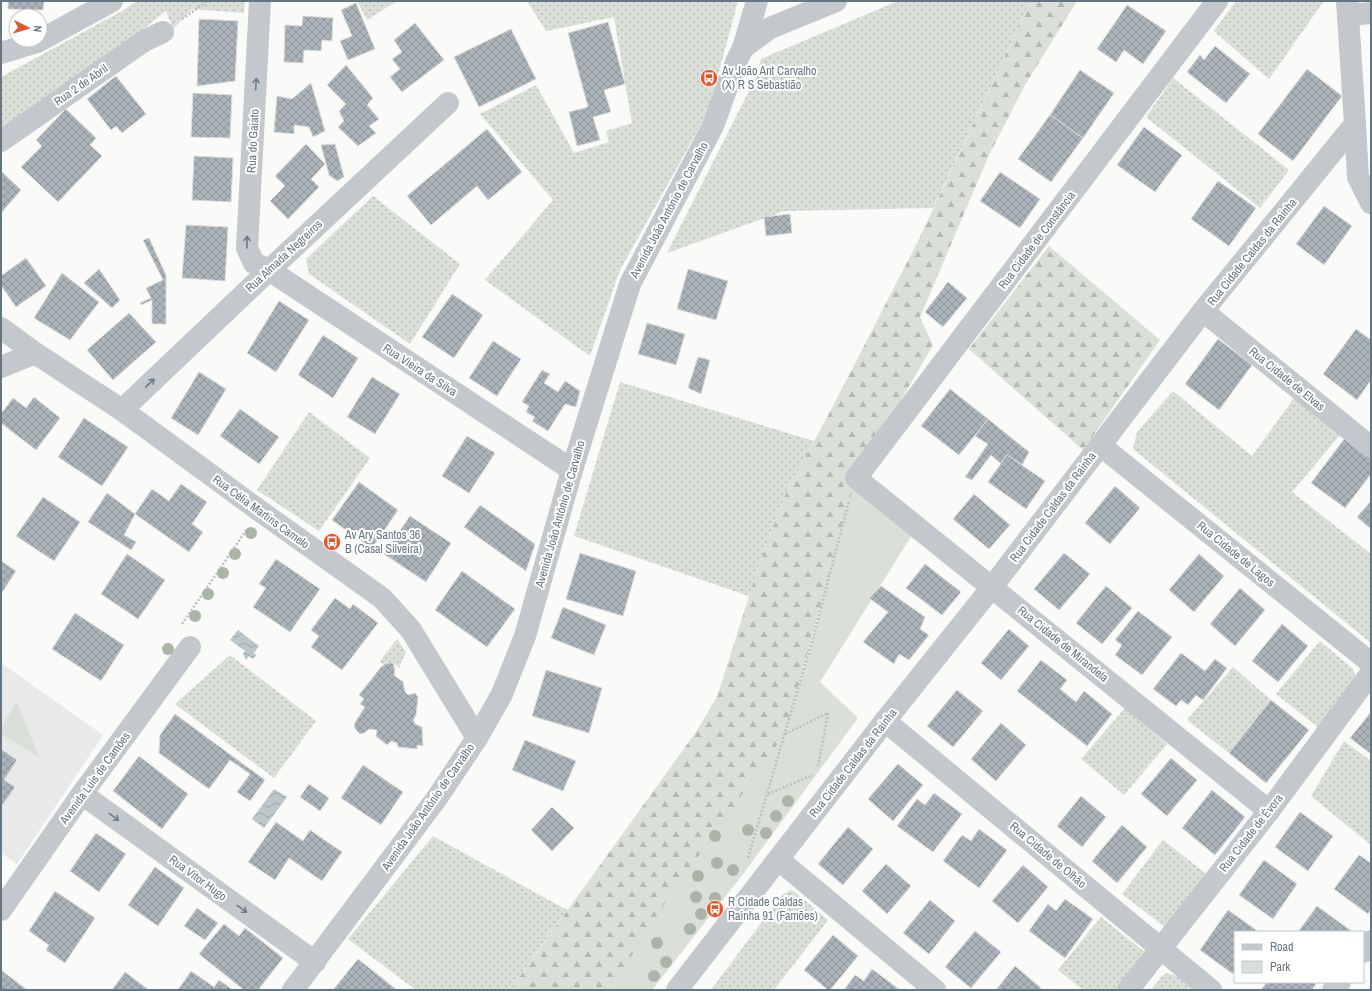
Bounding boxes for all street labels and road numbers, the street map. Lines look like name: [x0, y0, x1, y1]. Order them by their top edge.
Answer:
street label: Rua 2 de Abril: [51, 61, 111, 109]
street label: Rua do Gaiato: [243, 109, 263, 173]
street label: Avenida João António de Carvalho: [626, 139, 712, 282]
street label: Rua Cidade de Constância: [995, 187, 1079, 292]
street label: Rua Cidade Caldas da Rainha: [1204, 194, 1301, 309]
street label: Rua Almada Negreiros: [242, 216, 326, 296]
street label: Rua Vieira da Silva: [380, 340, 461, 400]
street label: Rua Cidade de Elvas: [1246, 344, 1328, 415]
street label: Avenida João António de Carvalho: [531, 439, 589, 590]
street label: Rua Cidade Caldas da Rainha: [1006, 448, 1100, 565]
street label: Rua Célia Martins Camelo: [209, 471, 313, 553]
street label: Rua Cidade de Lagos: [1194, 518, 1278, 590]
street label: Rua Cidade de Mirandela: [1014, 602, 1112, 686]
street label: Rua Cidade Caldas da Rainha: [805, 705, 901, 821]
street label: Avenida Luis de Camões: [56, 729, 134, 828]
street label: Avenida João António de Carvalho: [377, 740, 478, 875]
street label: Rua Cidade de Évora: [1216, 790, 1287, 875]
street label: Rua Cidade de Olhão: [1006, 818, 1090, 892]
street label: Rua Vitor Hugo: [166, 852, 230, 904]

